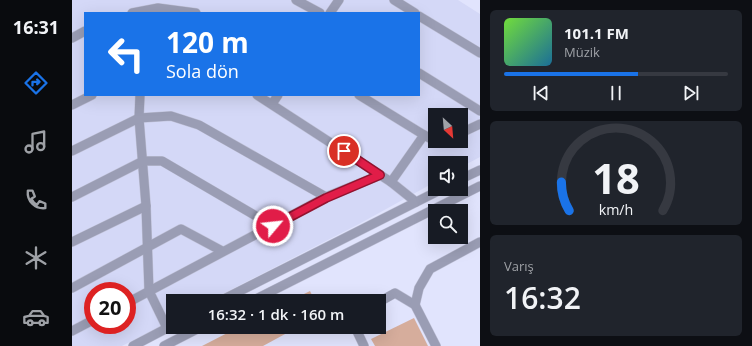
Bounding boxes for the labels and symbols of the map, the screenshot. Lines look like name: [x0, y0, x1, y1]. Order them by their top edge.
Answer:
north arrow: [428, 108, 468, 148]
pin: [327, 134, 361, 168]
position arrow: [252, 205, 294, 247]
speed limit sign: 20: [84, 282, 136, 334]

